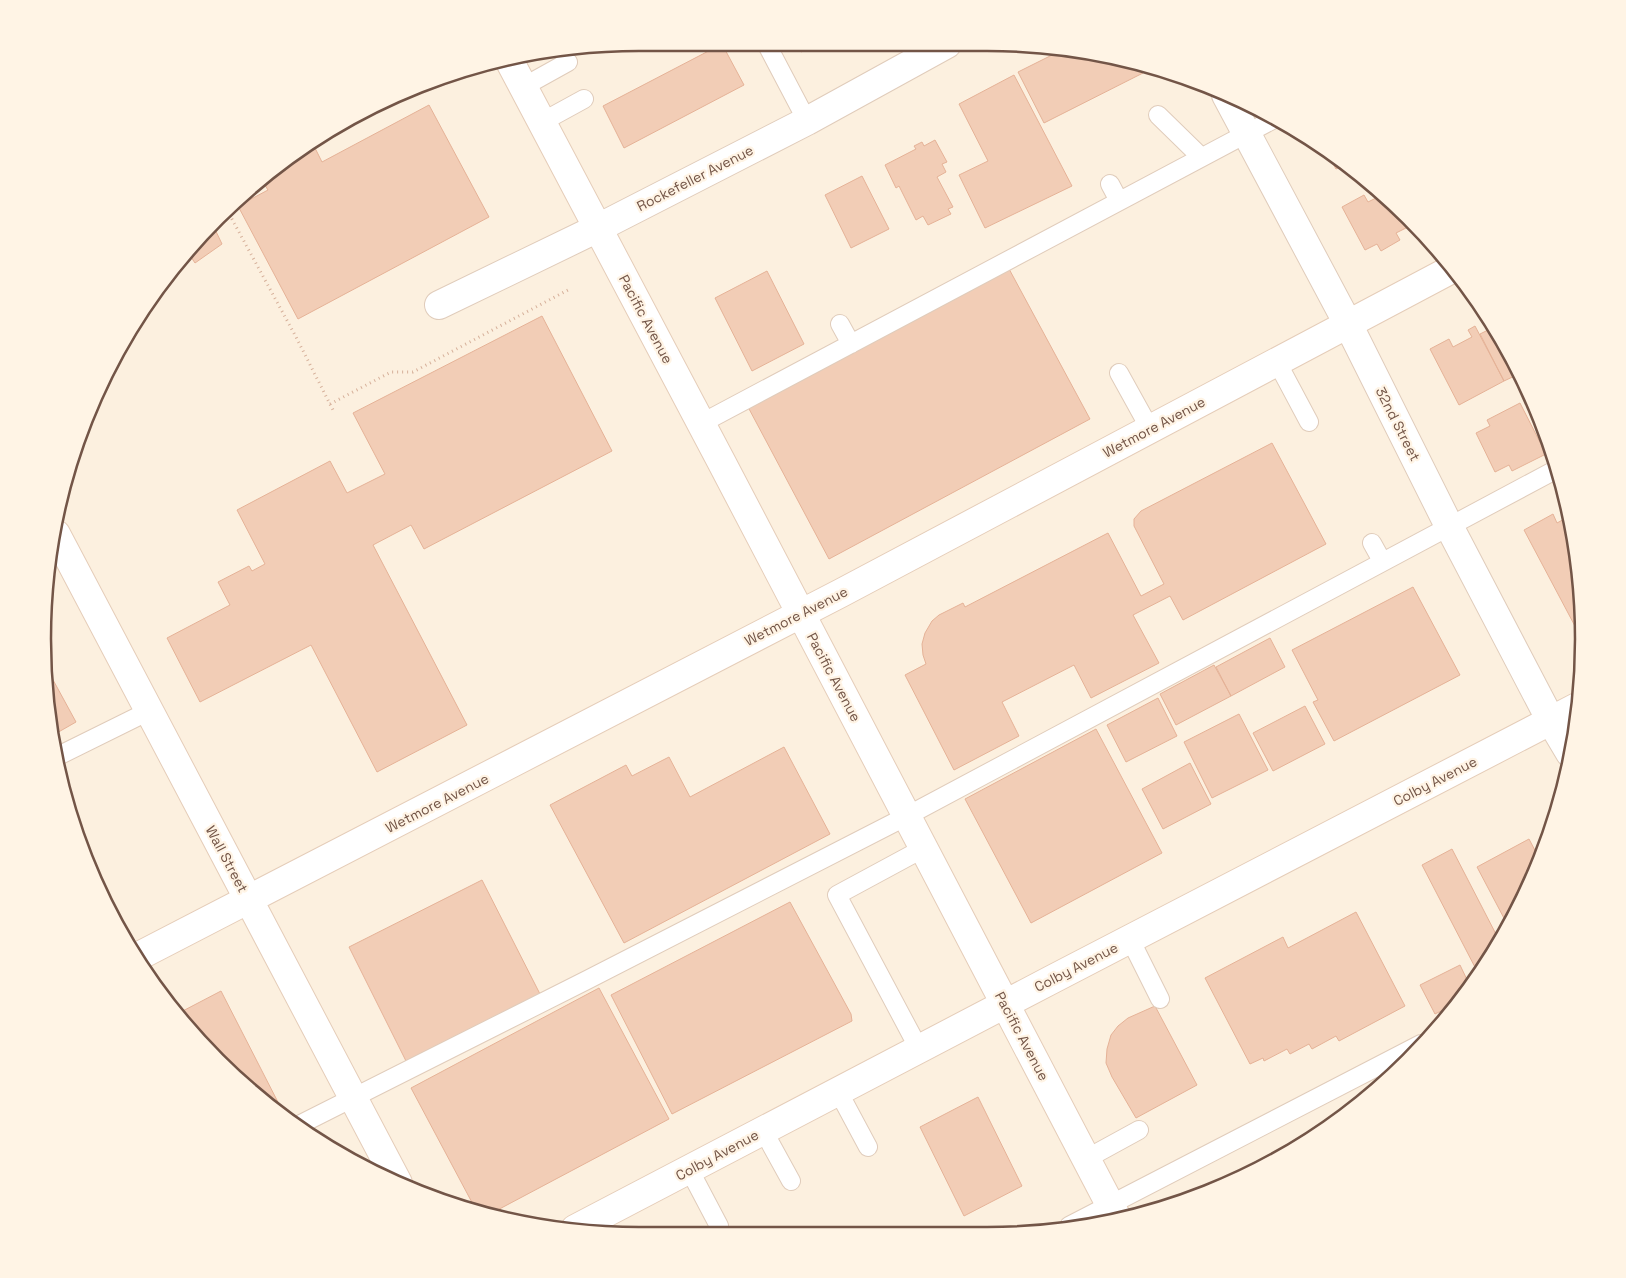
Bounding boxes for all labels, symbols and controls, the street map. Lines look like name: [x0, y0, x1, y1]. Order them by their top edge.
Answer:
street label: Rockefeller Avenue: [634, 141, 756, 215]
street label: Pacific Avenue: [615, 271, 677, 367]
street label: 32nd Street: [1372, 384, 1424, 464]
street label: Wetmore Avenue: [1100, 392, 1208, 462]
street label: Wetmore Avenue: [741, 582, 851, 650]
street label: Pacific Avenue: [803, 629, 865, 725]
street label: Colby Avenue: [1390, 752, 1480, 810]
street label: Wetmore Avenue: [382, 769, 492, 837]
street label: Wall Street: [202, 822, 252, 896]
street label: Colby Avenue: [1031, 938, 1121, 996]
street label: Pacific Avenue: [991, 988, 1053, 1084]
street label: Colby Avenue: [672, 1126, 762, 1184]

